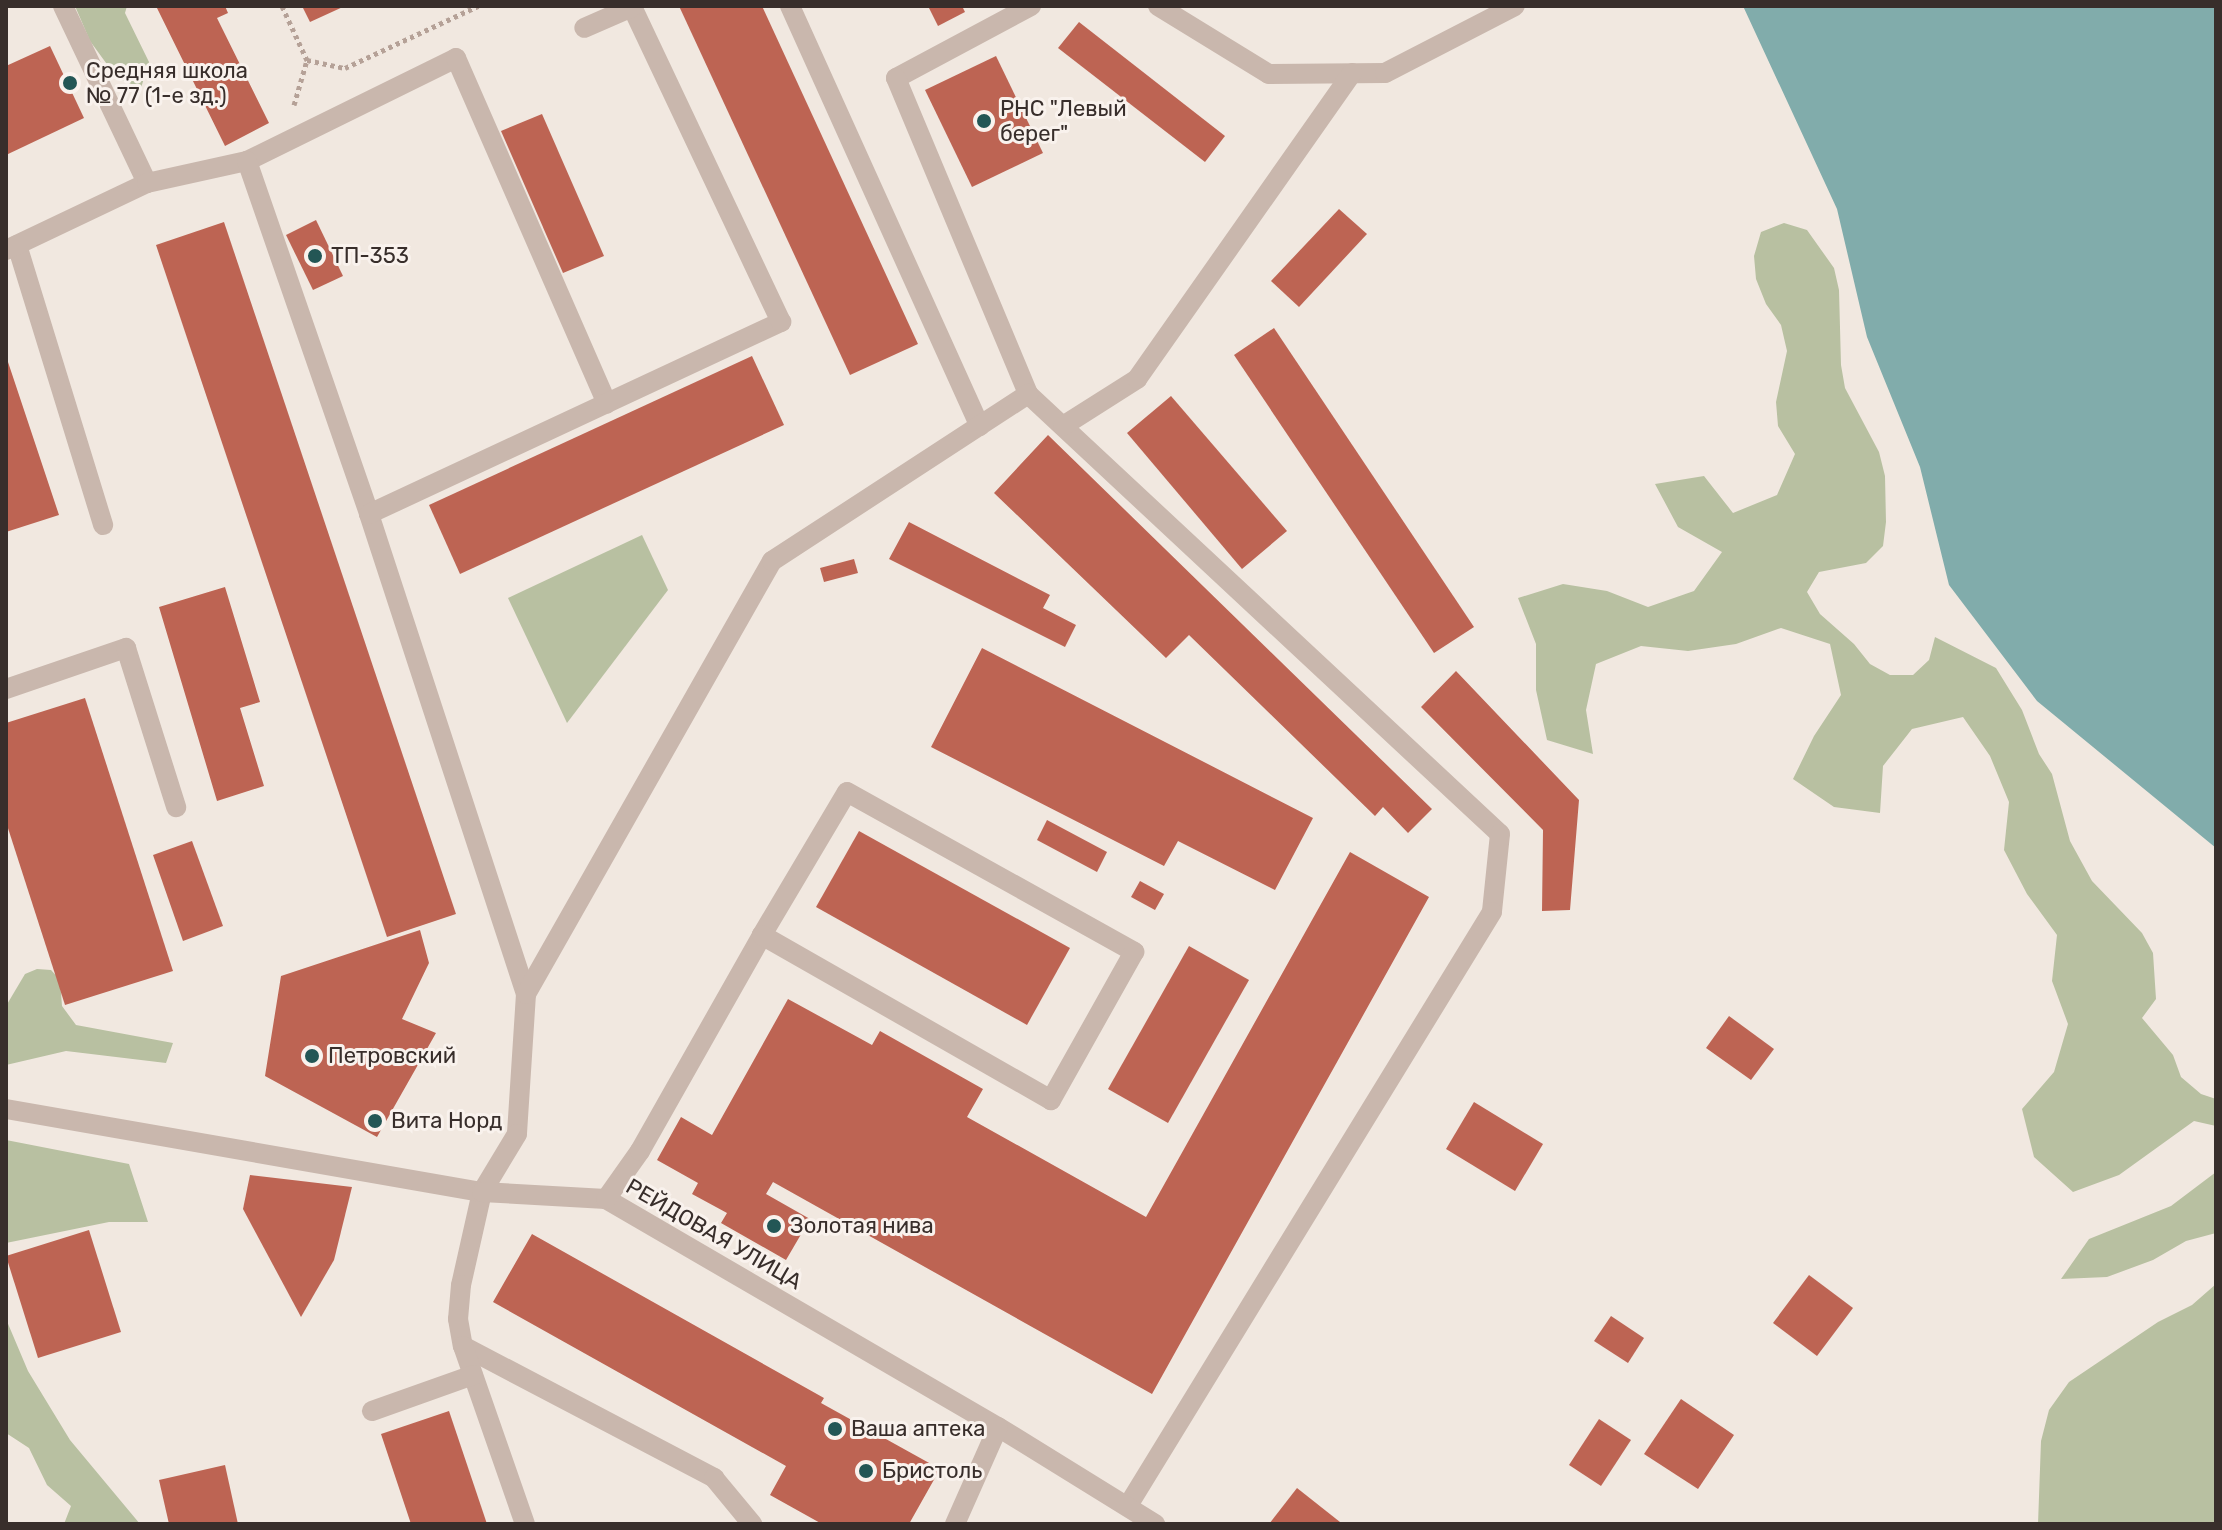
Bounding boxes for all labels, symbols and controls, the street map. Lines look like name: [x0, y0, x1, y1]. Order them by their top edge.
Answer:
place label: Средняя школа № 77 (1-е зд.): [86, 57, 248, 108]
marker: Средняя школа № 77 (1-е зд.): [61, 74, 79, 92]
place label: РНС "Левый берег": [1000, 95, 1127, 146]
marker: РНС "Левый берег": [975, 112, 993, 130]
place label: ТП-353: [331, 243, 409, 269]
marker: ТП-353: [306, 247, 324, 265]
place label: Петровский: [328, 1043, 456, 1069]
marker: Петровский: [303, 1047, 321, 1065]
place label: Вита Норд: [391, 1108, 503, 1134]
marker: Вита Норд: [366, 1112, 384, 1130]
street label: РЕЙДОВАЯ УЛИЦА: [621, 1173, 807, 1295]
place label: Золотая нива: [790, 1213, 934, 1239]
marker: Золотая нива: [765, 1217, 783, 1235]
place label: Ваша аптека: [851, 1416, 985, 1442]
marker: Ваша аптека: [826, 1420, 844, 1438]
place label: Бристоль: [882, 1458, 982, 1484]
marker: Бристоль: [857, 1462, 875, 1480]

